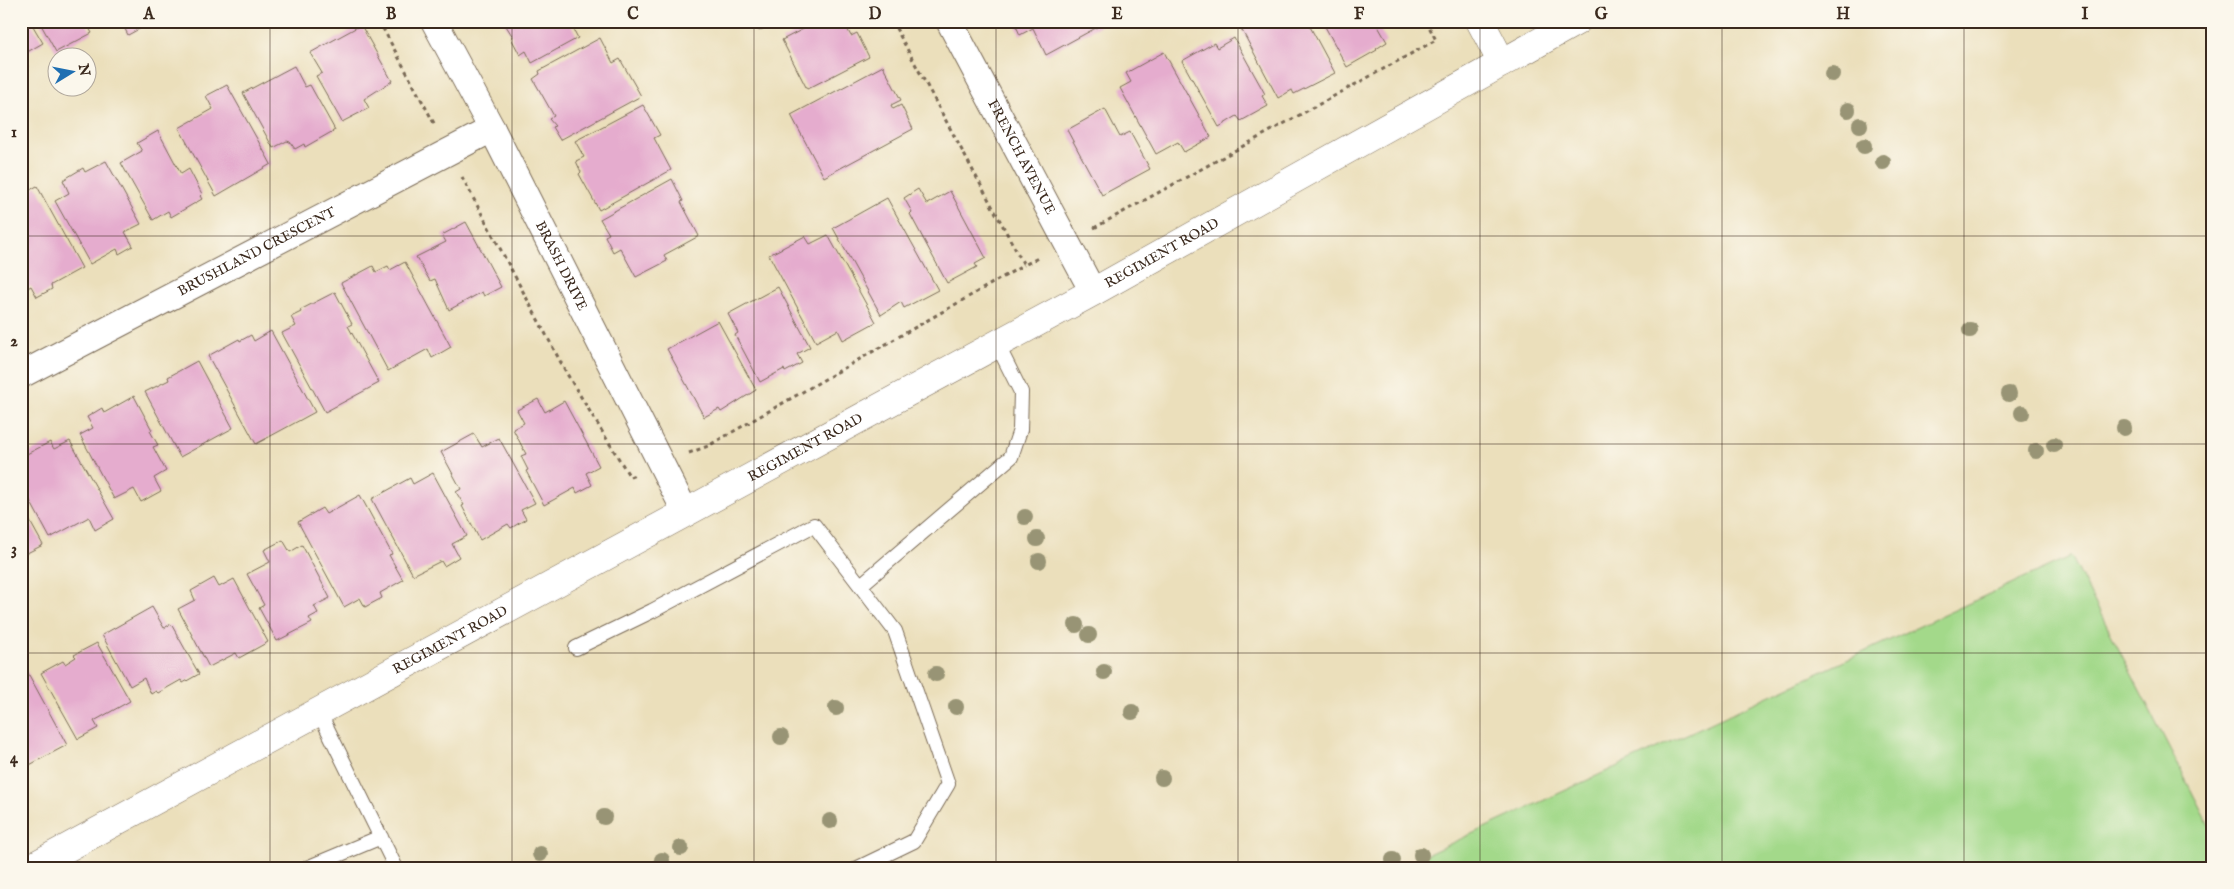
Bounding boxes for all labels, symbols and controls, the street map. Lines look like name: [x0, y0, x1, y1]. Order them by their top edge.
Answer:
text: A: [143, 5, 156, 25]
text: B: [386, 5, 397, 25]
text: C: [627, 5, 639, 25]
text: D: [869, 5, 882, 25]
text: E: [1111, 5, 1123, 25]
text: F: [1354, 5, 1365, 25]
text: G: [1595, 5, 1608, 25]
text: H: [1836, 5, 1850, 25]
text: I: [2082, 5, 2089, 25]
north arrow: [48, 48, 98, 98]
text: N: [74, 61, 94, 77]
street label: FRENCH AVENUE: [983, 96, 1059, 218]
text: 1: [11, 123, 17, 143]
street label: BRUSHLAND CRESCENT: [175, 203, 340, 300]
street label: REGIMENT ROAD: [1102, 214, 1222, 293]
street label: BRASH DRIVE: [531, 218, 591, 314]
text: 2: [10, 332, 18, 352]
street label: REGIMENT ROAD: [745, 409, 866, 486]
text: 3: [11, 540, 17, 560]
street label: REGIMENT ROAD: [390, 602, 511, 679]
text: 4: [10, 749, 19, 769]

